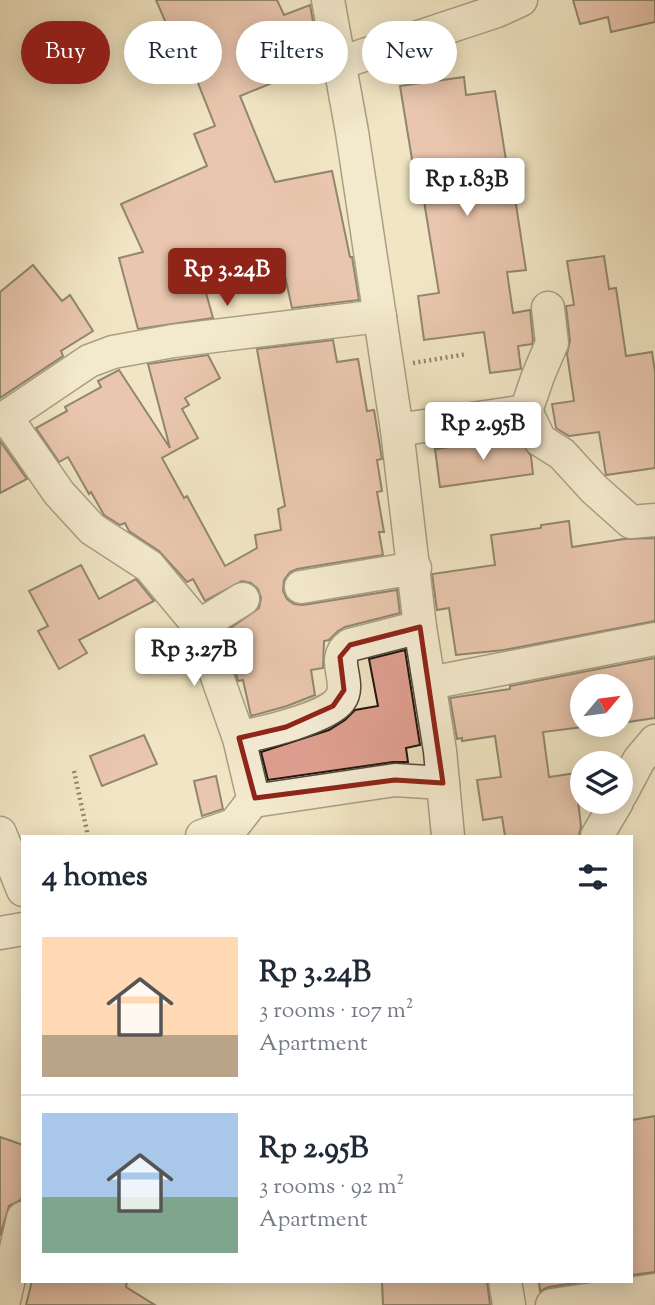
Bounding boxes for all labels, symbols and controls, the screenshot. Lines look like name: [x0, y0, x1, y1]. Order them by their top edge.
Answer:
chip: Buy: [21, 21, 110, 84]
chip: Rent: [124, 21, 222, 84]
chip: Filters: [236, 21, 348, 84]
chip: New: [362, 21, 457, 84]
pin: Rp 1.83B: [395, 158, 539, 218]
text: Rp 1.83B: [426, 164, 508, 197]
pin: Rp 3.24B: [155, 248, 299, 308]
text: Rp 3.24B: [184, 254, 270, 287]
pin: Rp 2.95B: [411, 402, 555, 462]
text: Rp 2.95B: [441, 408, 525, 441]
pin: Rp 3.27B: [122, 628, 266, 688]
text: Rp 3.27B: [151, 634, 237, 667]
north arrow: [570, 674, 634, 737]
map controls: [570, 674, 633, 814]
button: layers: [570, 751, 633, 814]
text: 4 homes: [42, 856, 148, 899]
icon: filters: [574, 858, 612, 896]
text: Rp 3.24B: [259, 952, 371, 995]
icon: home: [98, 965, 182, 1049]
text: 3 rooms · 107 m²: [259, 995, 414, 1028]
text: Apartment: [259, 1028, 368, 1061]
text: Rp 2.95B: [259, 1128, 368, 1171]
icon: home: [98, 1141, 182, 1225]
text: 3 rooms · 92 m²: [259, 1171, 404, 1204]
text: Apartment: [259, 1204, 368, 1237]

